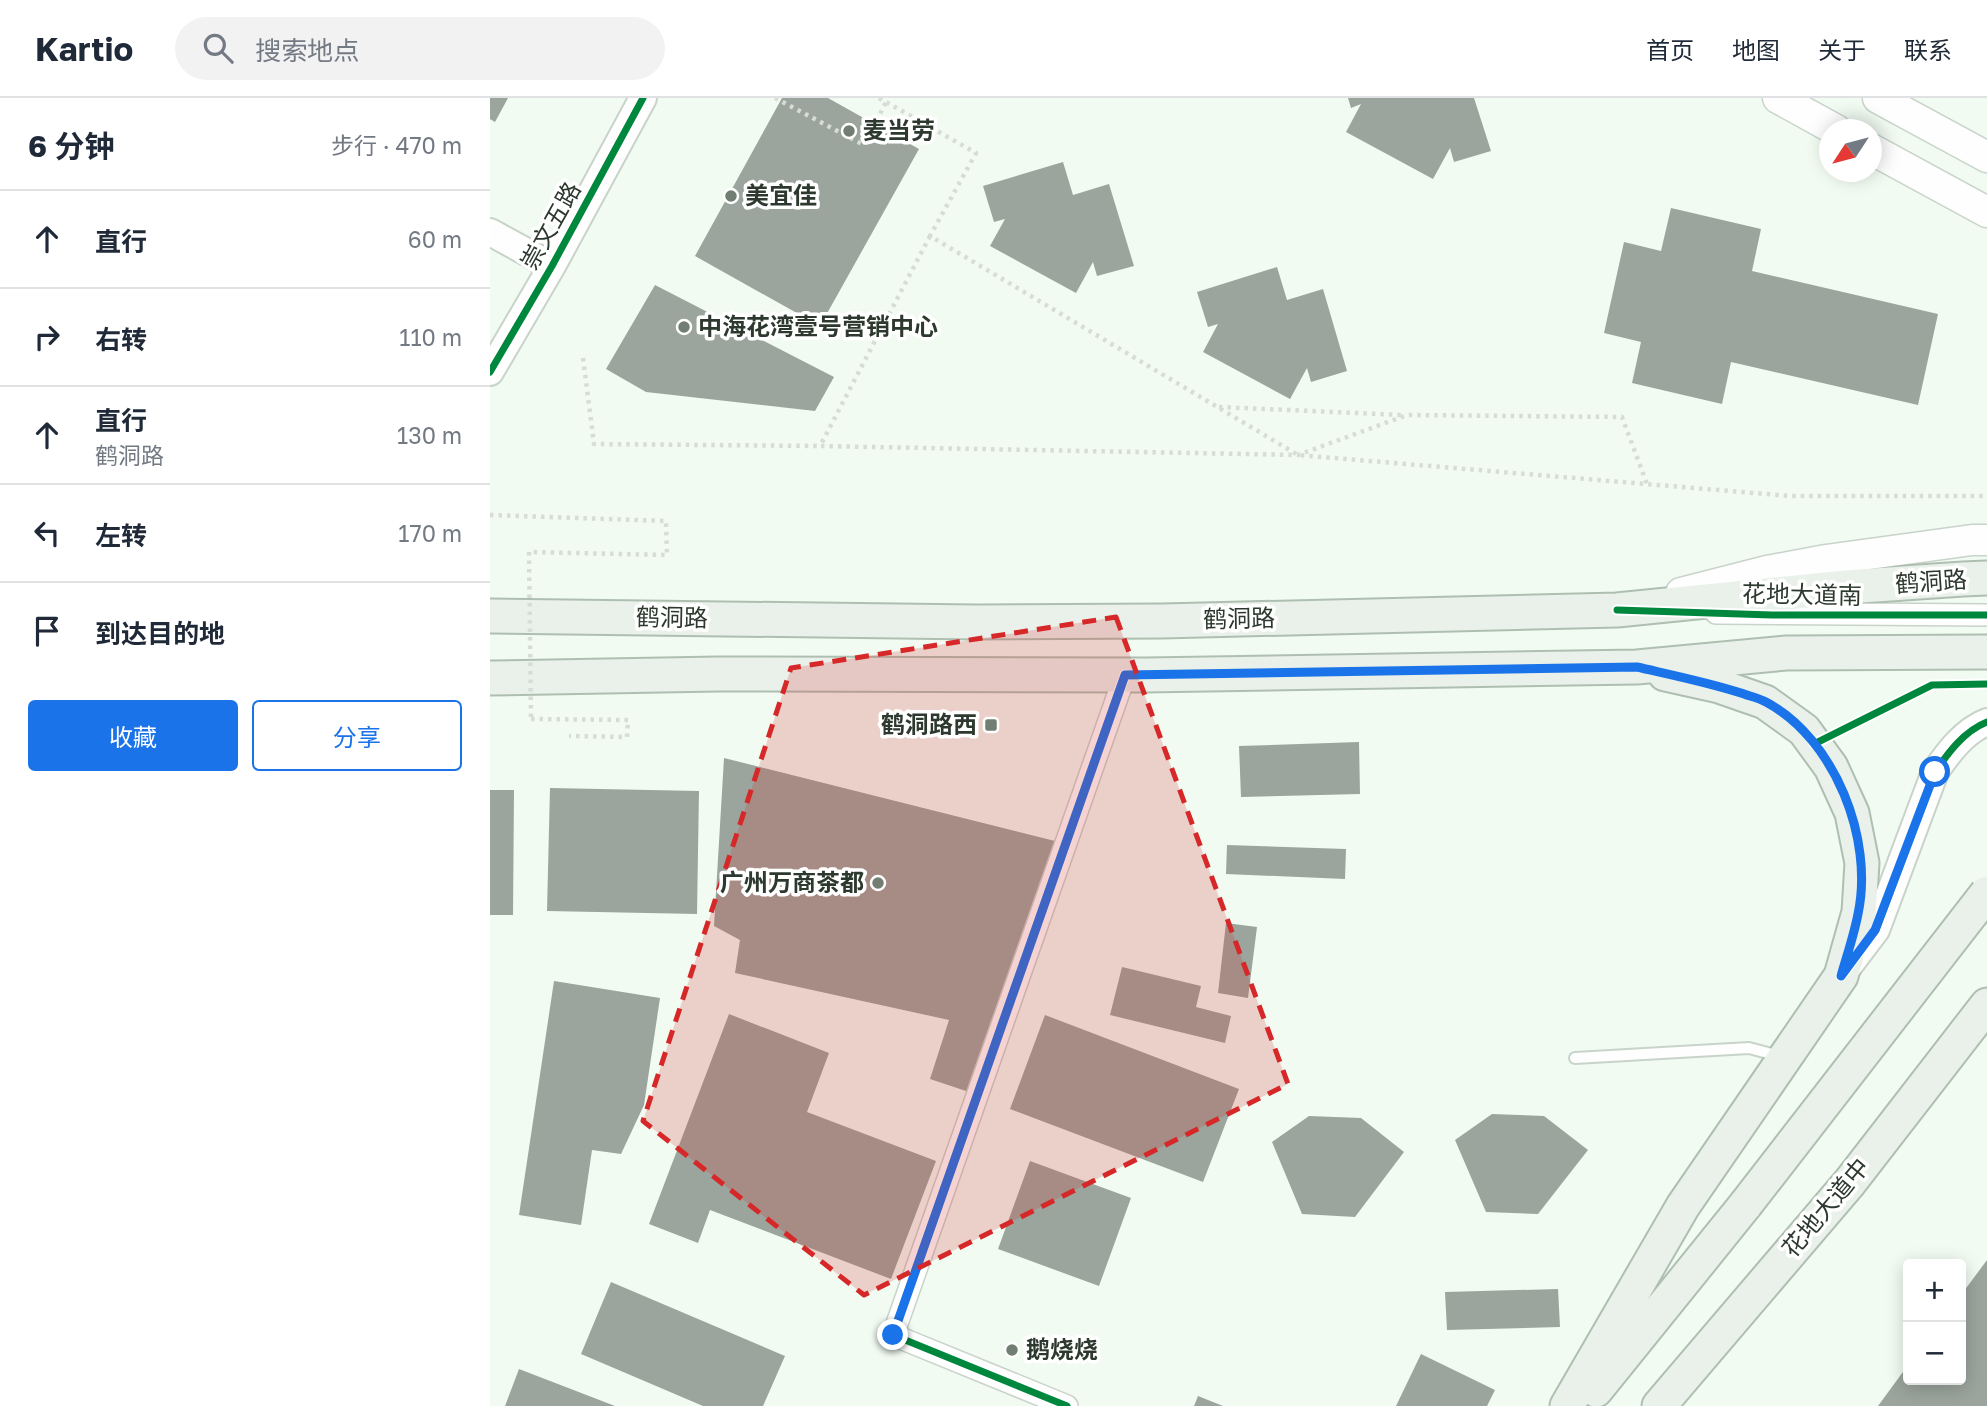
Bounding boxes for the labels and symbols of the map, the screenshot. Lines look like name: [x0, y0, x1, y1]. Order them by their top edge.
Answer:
place label: 麦当劳: [863, 115, 935, 144]
north arrow: [1819, 119, 1882, 182]
marker: 麦当劳: [841, 123, 857, 139]
street label: 崇文五路: [514, 176, 586, 274]
place label: 美宜佳: [745, 180, 817, 209]
marker: 美宜佳: [723, 188, 739, 204]
place label: 中海花湾壹号营销中心: [698, 311, 938, 340]
marker: 中海花湾壹号营销中心: [676, 319, 692, 335]
street label: 鹤洞路: [1894, 564, 1968, 597]
street label: 花地大道南: [1742, 578, 1862, 609]
street label: 鹤洞路: [636, 601, 708, 632]
street label: 鹤洞路: [1203, 602, 1275, 633]
place label: 鹤洞路西: [881, 709, 977, 738]
marker: 鹤洞路西: [983, 717, 999, 733]
route start: [1919, 756, 1950, 787]
place label: 广州万商茶都: [720, 867, 864, 896]
marker: 广州万商茶都: [870, 875, 886, 891]
street label: 花地大道中: [1775, 1152, 1875, 1262]
route end: [877, 1319, 908, 1350]
place label: 鹅烧烧: [1026, 1334, 1098, 1363]
marker: 鹅烧烧: [1004, 1342, 1020, 1358]

